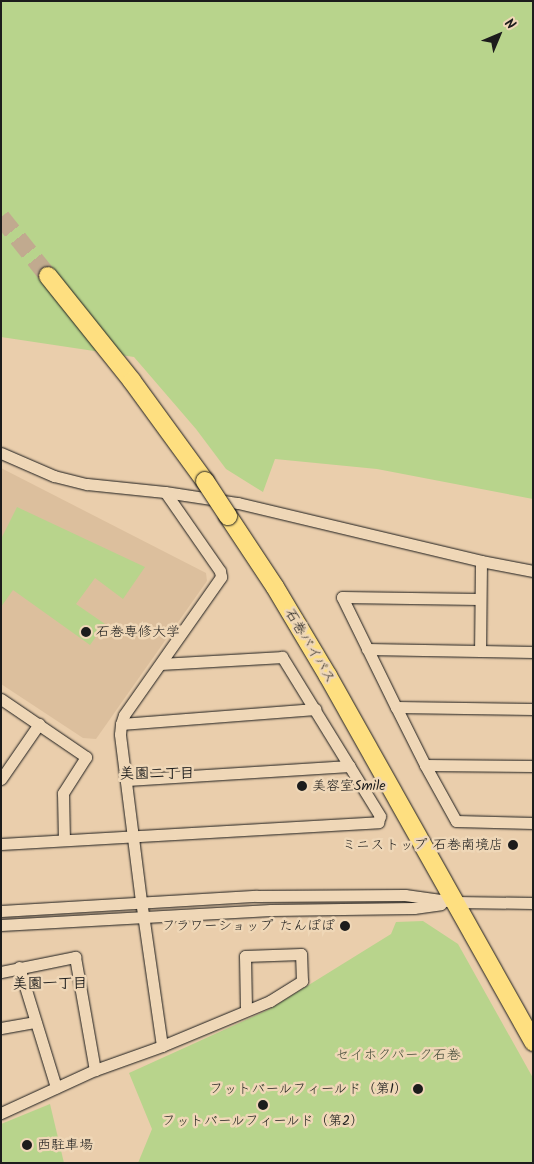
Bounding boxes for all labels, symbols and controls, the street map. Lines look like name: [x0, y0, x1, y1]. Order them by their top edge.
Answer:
north arrow: [474, 10, 524, 60]
text: N: [499, 13, 521, 35]
street label: 石巻バイパス: [281, 606, 339, 686]
place label: 石巻専修大学: [96, 624, 180, 640]
marker: 石巻専修大学: [80, 626, 92, 638]
district label: 美園二丁目: [120, 766, 194, 784]
place label: 美容室Smile: [312, 778, 386, 794]
marker: 美容室Smile: [296, 780, 308, 792]
place label: ミニストップ 石巻南境店: [343, 837, 503, 853]
marker: ミニストップ 石巻南境店: [507, 839, 519, 851]
place label: フラワーショップ たんぽぽ: [161, 918, 335, 934]
marker: フラワーショップ たんぽぽ: [339, 920, 351, 932]
district label: 美園一丁目: [13, 976, 87, 994]
park label: セイホクパーク石巻: [335, 1047, 461, 1063]
place label: フットバールフィールド（第1）: [208, 1081, 408, 1097]
marker: フットバールフィールド（第1）: [412, 1083, 424, 1095]
marker: フットバールフィールド（第2）: [257, 1099, 269, 1111]
place label: フットバールフィールド（第2）: [161, 1113, 365, 1129]
place label: 西駐車場: [37, 1137, 93, 1153]
marker: 西駐車場: [21, 1139, 33, 1151]

